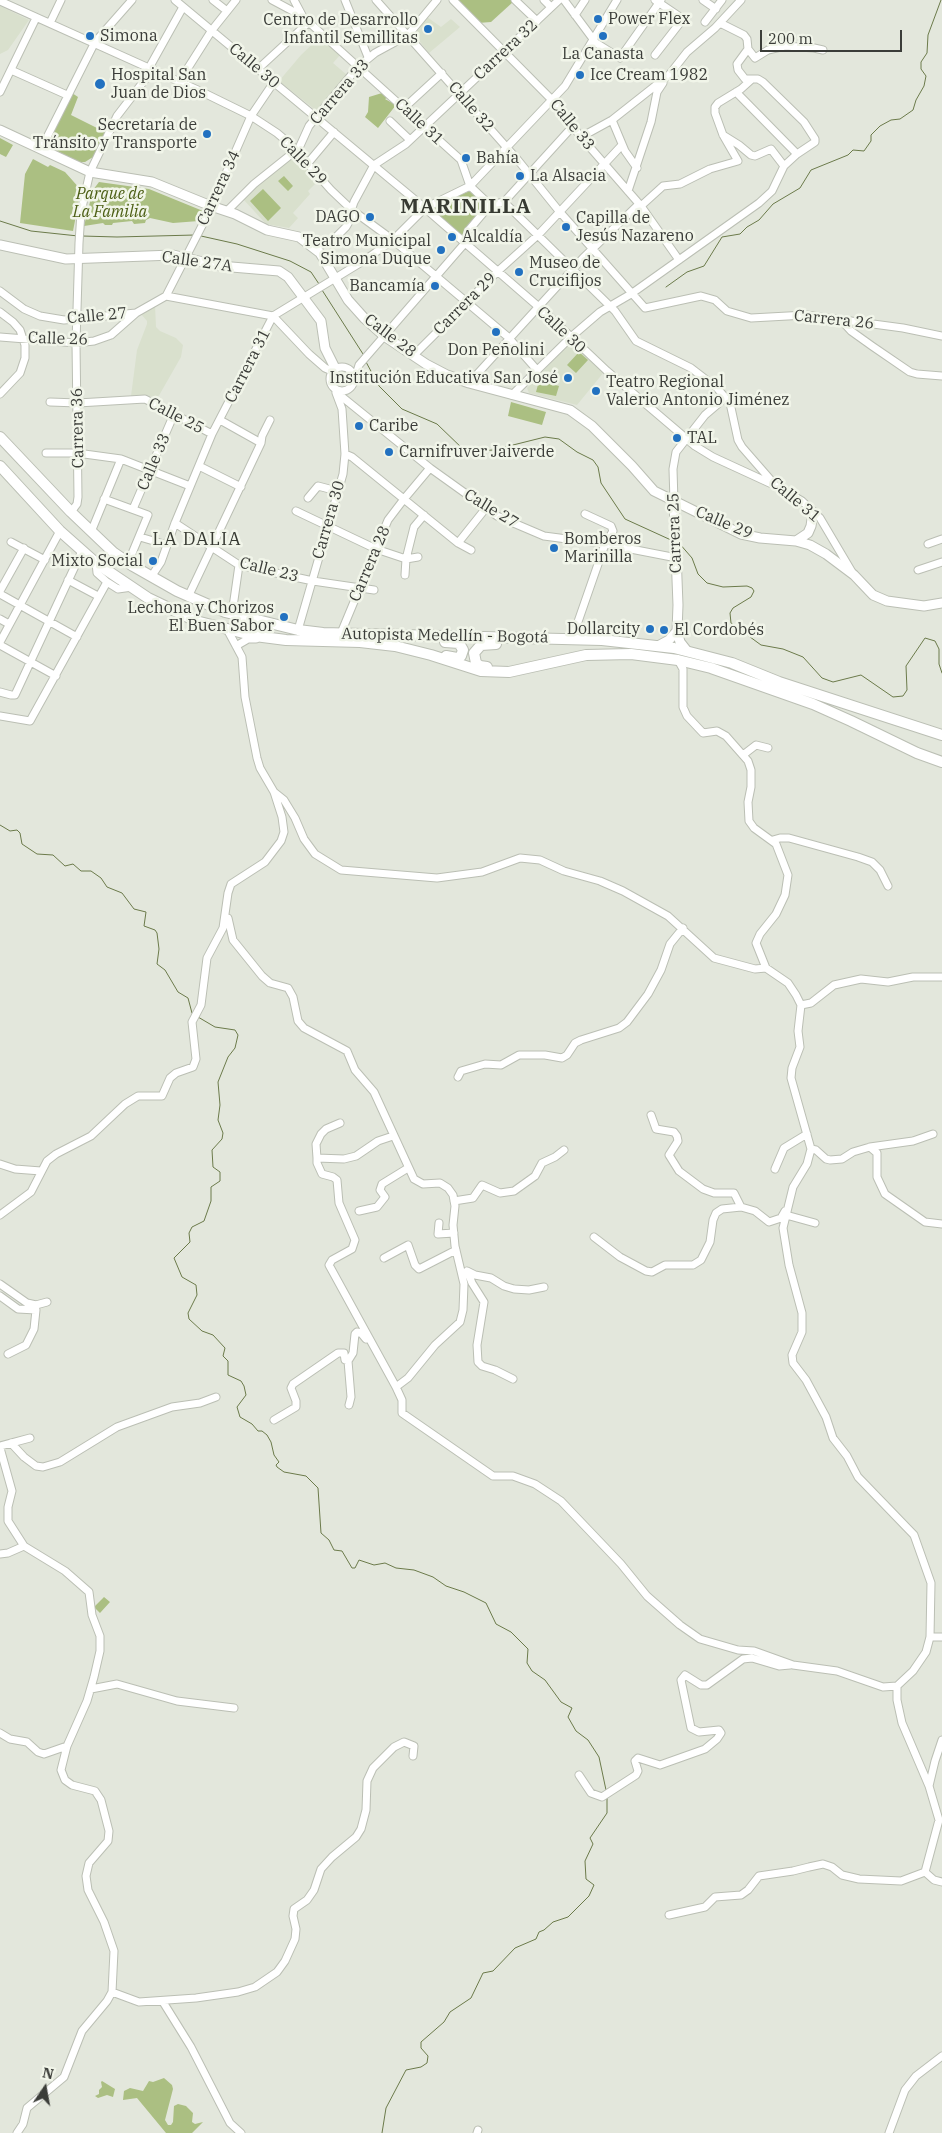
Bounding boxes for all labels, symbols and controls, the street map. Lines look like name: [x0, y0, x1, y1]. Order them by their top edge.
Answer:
place label: Power Flex: [608, 9, 690, 29]
place label: Centro de Desarrollo Infantil Semillitas: [263, 10, 418, 48]
marker: Power Flex: [592, 13, 604, 25]
street label: Carrera 32: [470, 16, 542, 84]
scale bar: [762, 20, 904, 52]
marker: Centro de Desarrollo Infantil Semillitas: [422, 23, 434, 35]
place label: Simona: [100, 26, 158, 46]
text: 200 m: [768, 29, 813, 48]
marker: Simona: [84, 30, 96, 42]
marker: La Canasta: [597, 30, 609, 42]
street label: Calle 30: [225, 39, 283, 93]
place label: La Canasta: [562, 44, 644, 64]
street label: Carrera 33: [306, 55, 374, 129]
place label: Hospital San Juan de Dios: [111, 65, 207, 103]
place label: Ice Cream 1982: [590, 65, 708, 85]
marker: Ice Cream 1982: [574, 69, 586, 81]
marker: Hospital San Juan de Dios: [93, 77, 107, 91]
street label: Calle 32: [444, 78, 498, 136]
street label: Calle 31: [390, 95, 448, 149]
street label: Calle 33: [546, 96, 598, 154]
place label: Secretaría de Tránsito y Transporte: [33, 115, 197, 153]
marker: Secretaría de Tránsito y Transporte: [201, 128, 213, 140]
street label: Calle 29: [275, 133, 331, 189]
street label: Carrera 34: [193, 147, 245, 229]
place label: Bahía: [476, 148, 519, 168]
marker: Bahía: [460, 152, 472, 164]
place label: La Alsacia: [530, 166, 606, 186]
marker: La Alsacia: [514, 170, 526, 182]
park label: Parque de La Familia: [73, 184, 147, 222]
district label: MARINILLA: [399, 194, 533, 220]
place label: DAGO: [315, 207, 360, 227]
place label: Capilla de Jesús Nazareno: [576, 208, 694, 246]
marker: DAGO: [364, 211, 376, 223]
marker: Capilla de Jesús Nazareno: [560, 221, 572, 233]
place label: Alcaldía: [462, 227, 523, 247]
place label: Teatro Municipal Simona Duque: [303, 231, 431, 269]
marker: Alcaldía: [446, 231, 458, 243]
marker: Teatro Municipal Simona Duque: [435, 244, 447, 256]
street label: Calle 27A: [160, 248, 234, 276]
place label: Museo de Crucifijos: [529, 253, 602, 291]
marker: Museo de Crucifijos: [513, 266, 525, 278]
street label: Carrera 29: [430, 269, 500, 339]
place label: Bancamía: [349, 276, 425, 296]
marker: Bancamía: [429, 280, 441, 292]
street label: Calle 30: [532, 303, 590, 357]
street label: Calle 27: [66, 304, 128, 328]
street label: Carrera 26: [793, 306, 875, 334]
street label: Calle 28: [360, 310, 420, 362]
street label: Carrera 31: [221, 326, 275, 406]
marker: Don Peñolini: [490, 326, 502, 338]
street label: Calle 26: [28, 328, 88, 350]
place label: Don Peñolini: [448, 340, 544, 360]
place label: Institución Educativa San José: [329, 368, 558, 388]
marker: Institución Educativa San José: [562, 372, 574, 384]
place label: Teatro Regional Valerio Antonio Jiménez: [606, 372, 789, 410]
marker: Teatro Regional Valerio Antonio Jiménez: [590, 385, 602, 397]
street label: Carrera 36: [68, 388, 88, 468]
street label: Calle 25: [145, 394, 207, 438]
place label: Caribe: [369, 416, 418, 436]
marker: Caribe: [353, 420, 365, 432]
place label: TAL: [687, 428, 717, 448]
street label: Calle 33: [133, 431, 175, 493]
marker: TAL: [671, 432, 683, 444]
place label: Carnifruver Jaiverde: [399, 442, 554, 462]
marker: Carnifruver Jaiverde: [383, 446, 395, 458]
street label: Calle 31: [766, 473, 824, 527]
street label: Carrera 30: [309, 479, 349, 561]
street label: Calle 27: [460, 485, 522, 533]
street label: Carrera 25: [664, 492, 686, 574]
street label: Calle 29: [693, 502, 755, 544]
street label: Carrera 28: [345, 523, 395, 605]
district label: LA DALIA: [151, 529, 243, 551]
place label: Bomberos Marinilla: [564, 529, 641, 567]
marker: Bomberos Marinilla: [548, 542, 560, 554]
place label: Mixto Social: [51, 551, 143, 571]
street label: Calle 23: [238, 553, 300, 587]
marker: Mixto Social: [147, 555, 159, 567]
place label: Lechona y Chorizos El Buen Sabor: [127, 598, 274, 636]
marker: Lechona y Chorizos El Buen Sabor: [278, 611, 290, 623]
place label: Dollarcity: [567, 619, 640, 639]
place label: El Cordobés: [674, 620, 764, 640]
marker: Dollarcity: [644, 623, 656, 635]
marker: El Cordobés: [658, 624, 670, 636]
street label: Autopista Medellín - Bogotá: [341, 625, 549, 647]
north arrow: [20, 2063, 70, 2113]
text: N: [41, 2063, 55, 2083]

